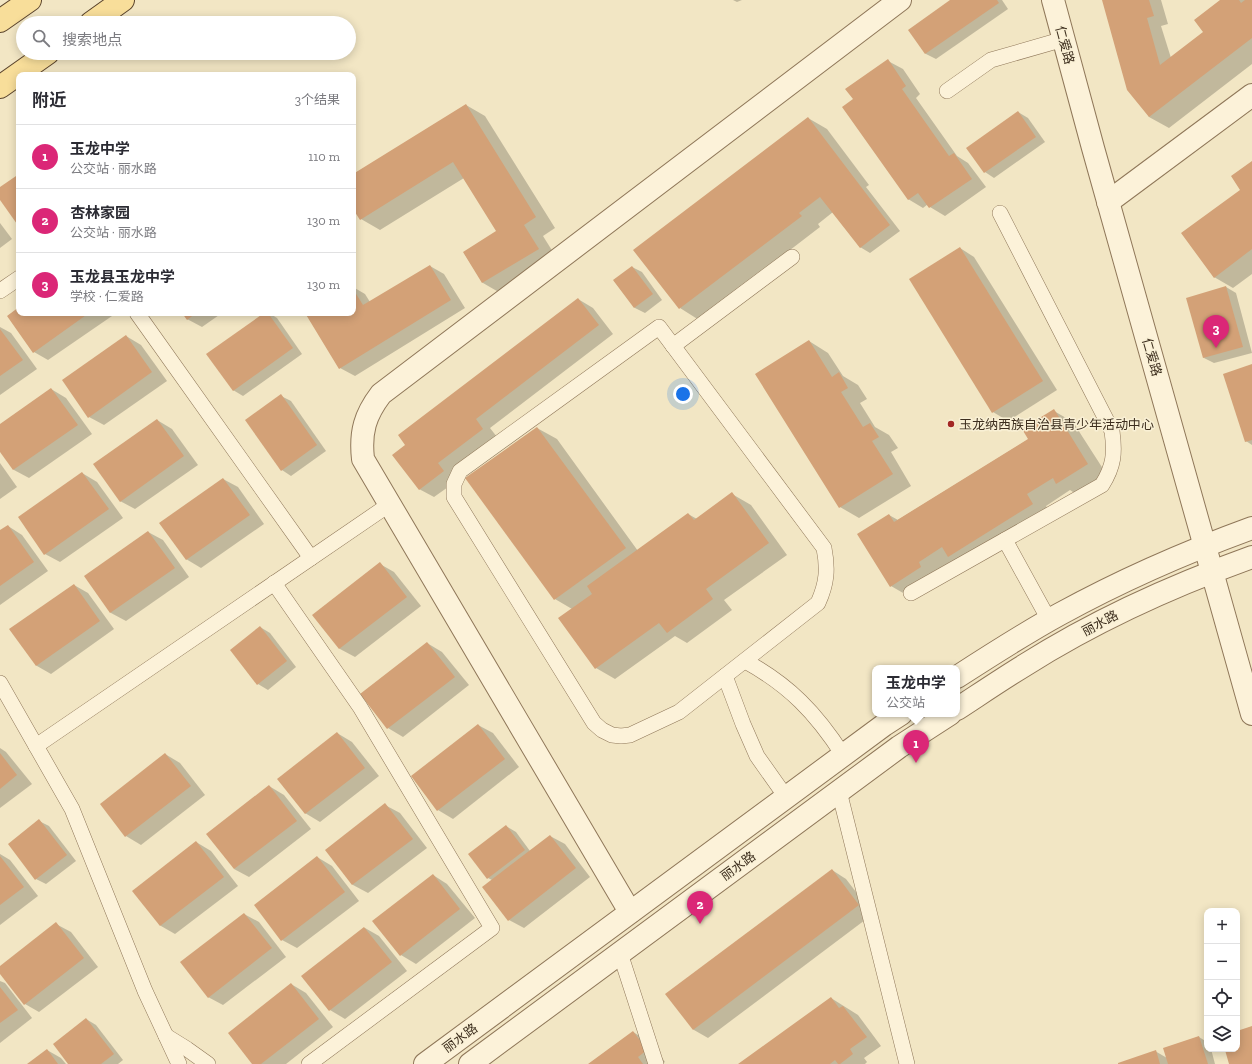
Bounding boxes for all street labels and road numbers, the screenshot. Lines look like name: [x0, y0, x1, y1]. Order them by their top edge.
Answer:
street label: 仁爱路: [1053, 24, 1077, 66]
street label: 仁爱路: [1139, 336, 1165, 378]
street label: 丽水路: [1079, 607, 1121, 639]
street label: 丽水路: [718, 848, 758, 884]
street label: 丽水路: [440, 1020, 480, 1056]

